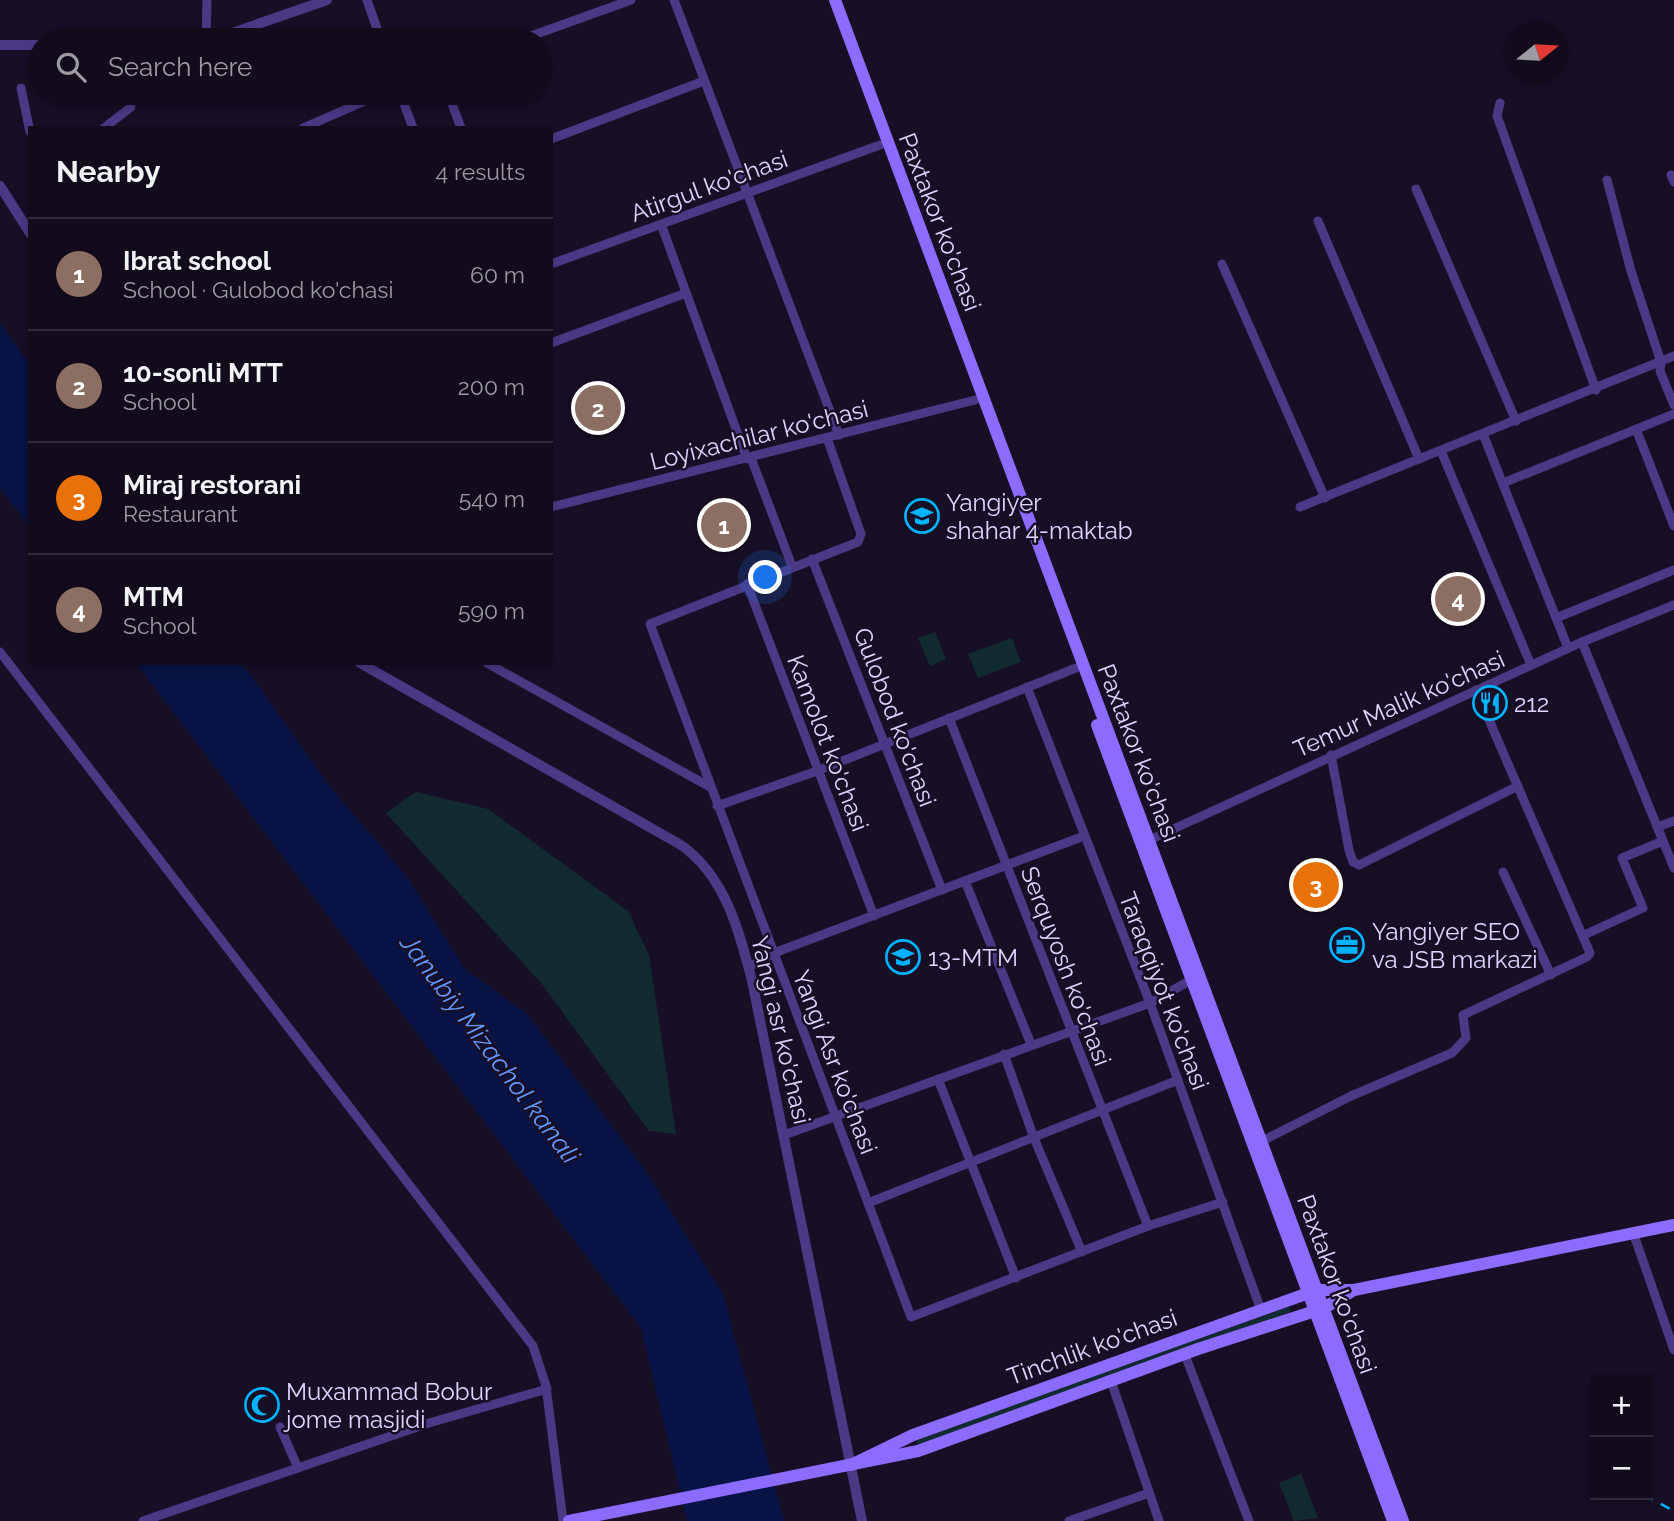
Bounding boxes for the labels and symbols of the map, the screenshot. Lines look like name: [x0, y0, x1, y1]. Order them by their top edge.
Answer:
north arrow: [1506, 21, 1569, 84]
street label: Paxtakor ko'chasi: [893, 129, 987, 315]
street label: Atirgul ko'chasi: [626, 144, 792, 228]
pin: 2: [575, 382, 621, 434]
street label: Loyixachilar ko'chasi: [647, 394, 871, 476]
place label: Yangiyer shahar 4-maktab: [946, 488, 1133, 545]
school or university icon: Yangiyer shahar 4-maktab: [903, 497, 941, 535]
pin: 1: [701, 499, 747, 551]
your location: [748, 560, 782, 594]
pin: 4: [1435, 573, 1481, 625]
street label: Gulobod ko'chasi: [848, 623, 942, 811]
street label: Temur Malik ko'chasi: [1289, 644, 1509, 764]
street label: Kamolot ko'chasi: [781, 651, 875, 835]
street label: Paxtakor ko'chasi: [1092, 660, 1186, 846]
restaurant icon: 212: [1471, 684, 1509, 722]
place label: 212: [1514, 689, 1549, 718]
pin: 3: [1293, 859, 1339, 911]
street label: Serquyosh ko'chasi: [1015, 862, 1117, 1070]
street label: Taraqqiyot ko'chasi: [1113, 888, 1215, 1094]
place label: Yangiyer SEO va JSB markazi: [1372, 917, 1538, 974]
office icon: Yangiyer SEO va JSB markazi: [1328, 926, 1366, 964]
water label: Janubiy Mizachol kanali: [394, 928, 587, 1171]
street label: Yangi asr ko'chasi: [745, 933, 817, 1127]
school or university icon: 13-MTM: [884, 938, 922, 976]
place label: 13-MTM: [928, 943, 1018, 972]
street label: Yangi Asr ko'chasi: [787, 966, 883, 1158]
street label: Paxtakor ko'chasi: [1291, 1191, 1383, 1377]
street label: Tinchlik ko'chasi: [1003, 1303, 1181, 1391]
place label: Muxammad Bobur jome masjidi: [283, 1377, 493, 1434]
mosque icon: Muxammad Bobur jome masjidi: [243, 1386, 281, 1424]

